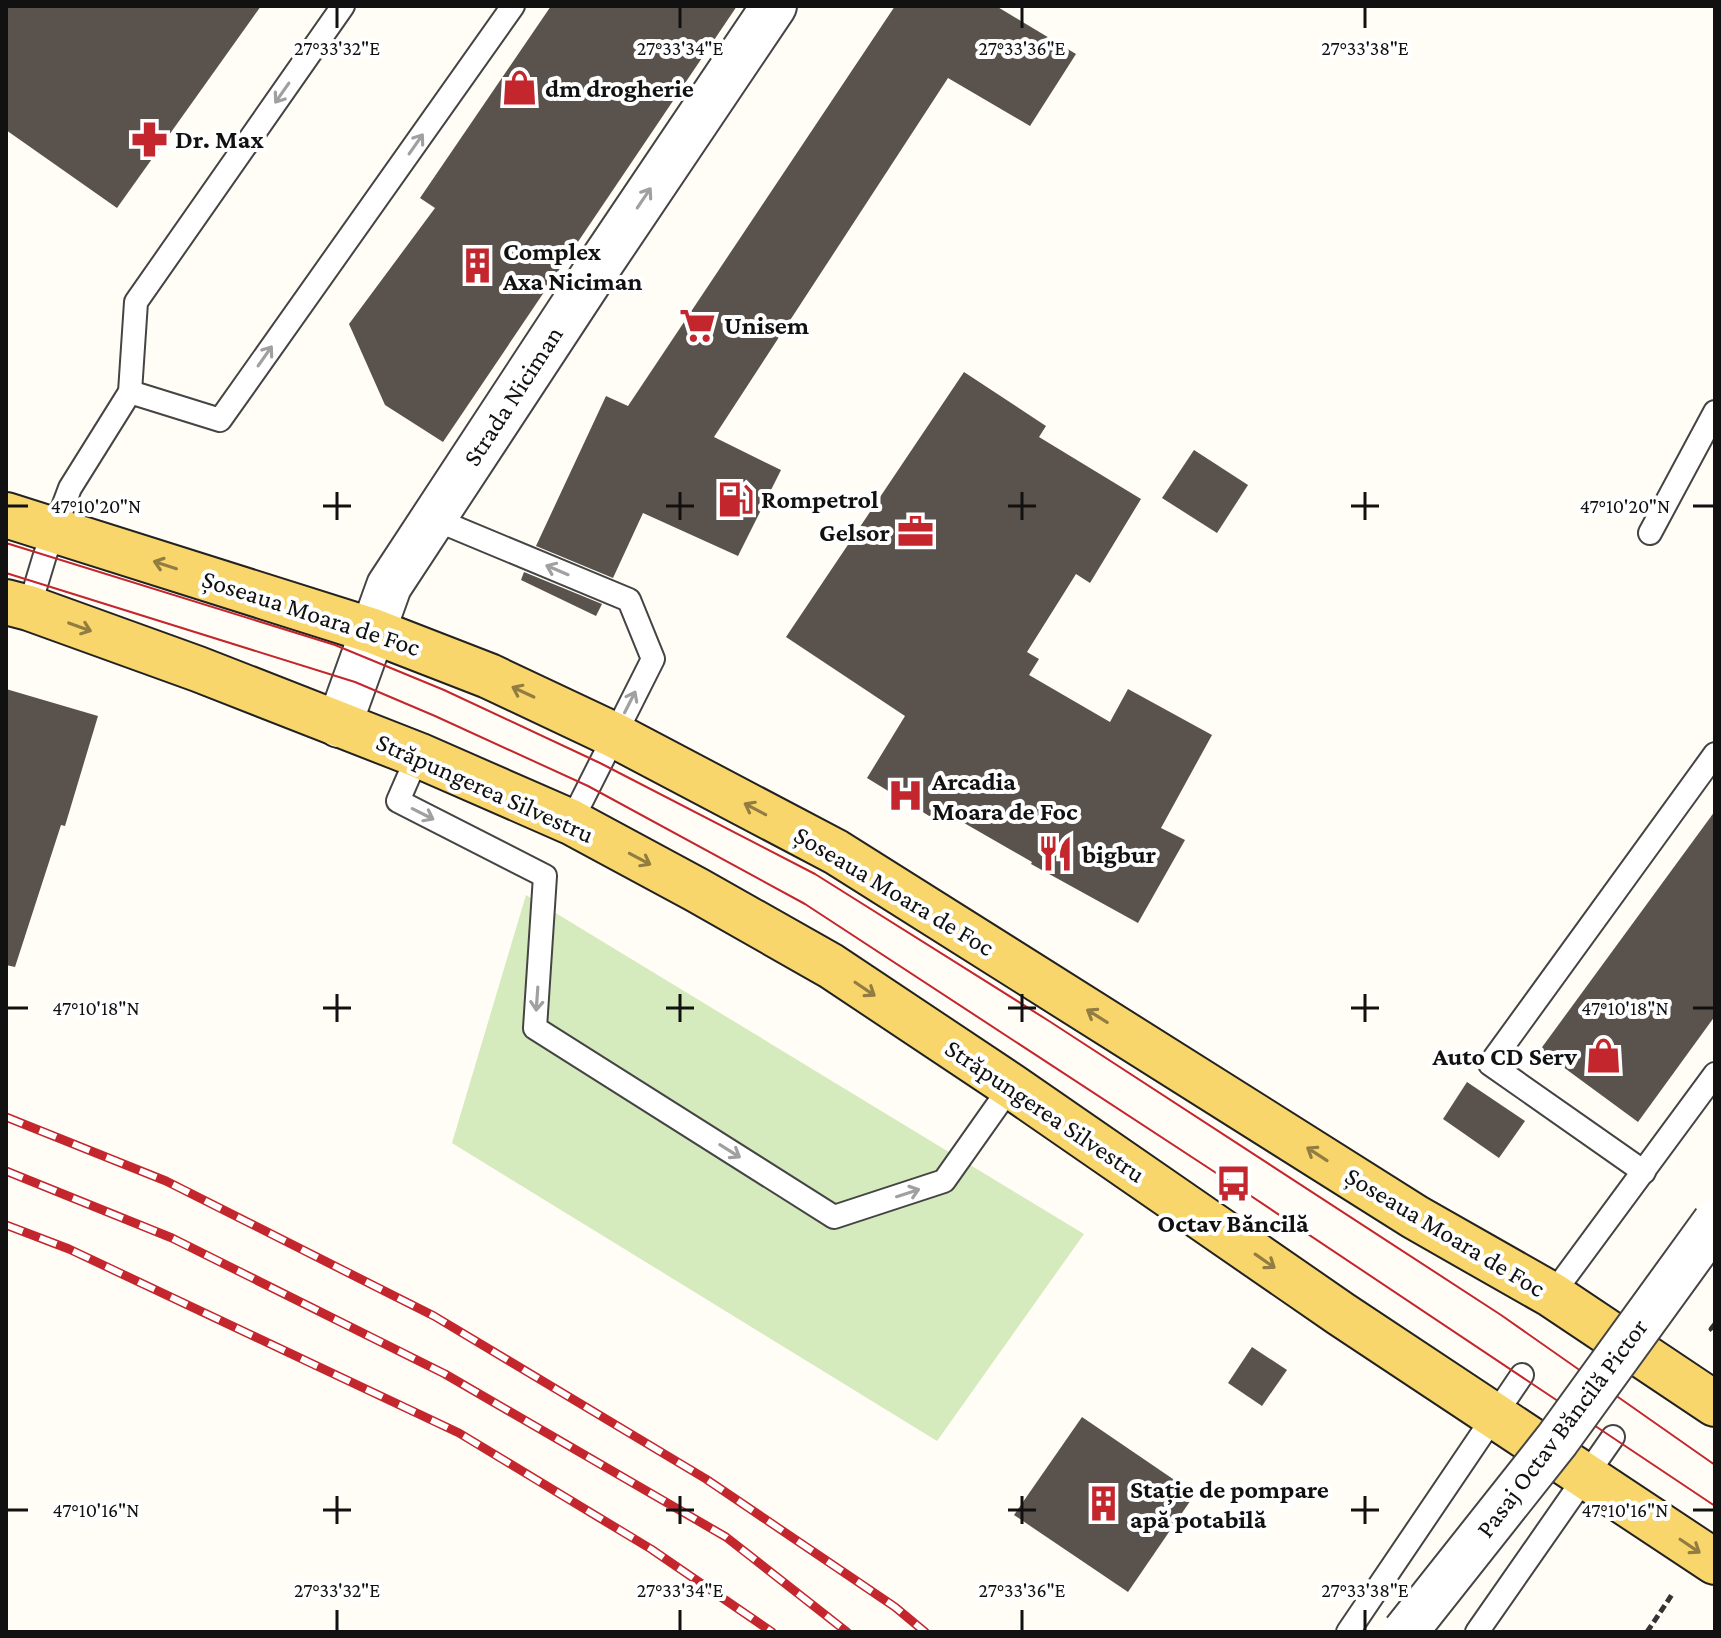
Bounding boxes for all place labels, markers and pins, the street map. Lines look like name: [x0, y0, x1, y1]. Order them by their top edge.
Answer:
shop icon: dm drogherie: [500, 69, 538, 107]
place label: dm drogherie: [545, 74, 694, 103]
pharmacy icon: Dr. Max: [130, 120, 168, 158]
place label: Dr. Max: [175, 125, 264, 154]
place label: Complex Axa Niciman: [502, 237, 642, 296]
building icon: Complex Axa Niciman: [458, 247, 496, 285]
supermarket icon: Unisem: [679, 306, 717, 344]
place label: Unisem: [724, 311, 809, 340]
fuel station icon: Rompetrol: [716, 480, 754, 518]
place label: Rompetrol: [761, 485, 879, 514]
office icon: Gelsor: [897, 513, 935, 551]
place label: Gelsor: [819, 518, 891, 547]
place label: Arcadia Moara de Foc: [931, 767, 1078, 826]
hospital icon: Arcadia Moara de Foc: [887, 777, 925, 815]
restaurant icon: bigbur: [1037, 835, 1075, 873]
place label: bigbur: [1081, 840, 1157, 869]
shop icon: Auto CD Serv: [1584, 1037, 1622, 1075]
place label: Auto CD Serv: [1431, 1042, 1577, 1071]
bus stop icon: Octav Băncilă: [1214, 1165, 1252, 1203]
place label: Octav Băncilă: [1157, 1209, 1309, 1238]
place label: Stație de pompare apă potabilă: [1130, 1475, 1329, 1534]
building icon: Stație de pompare apă potabilă: [1085, 1485, 1123, 1523]

